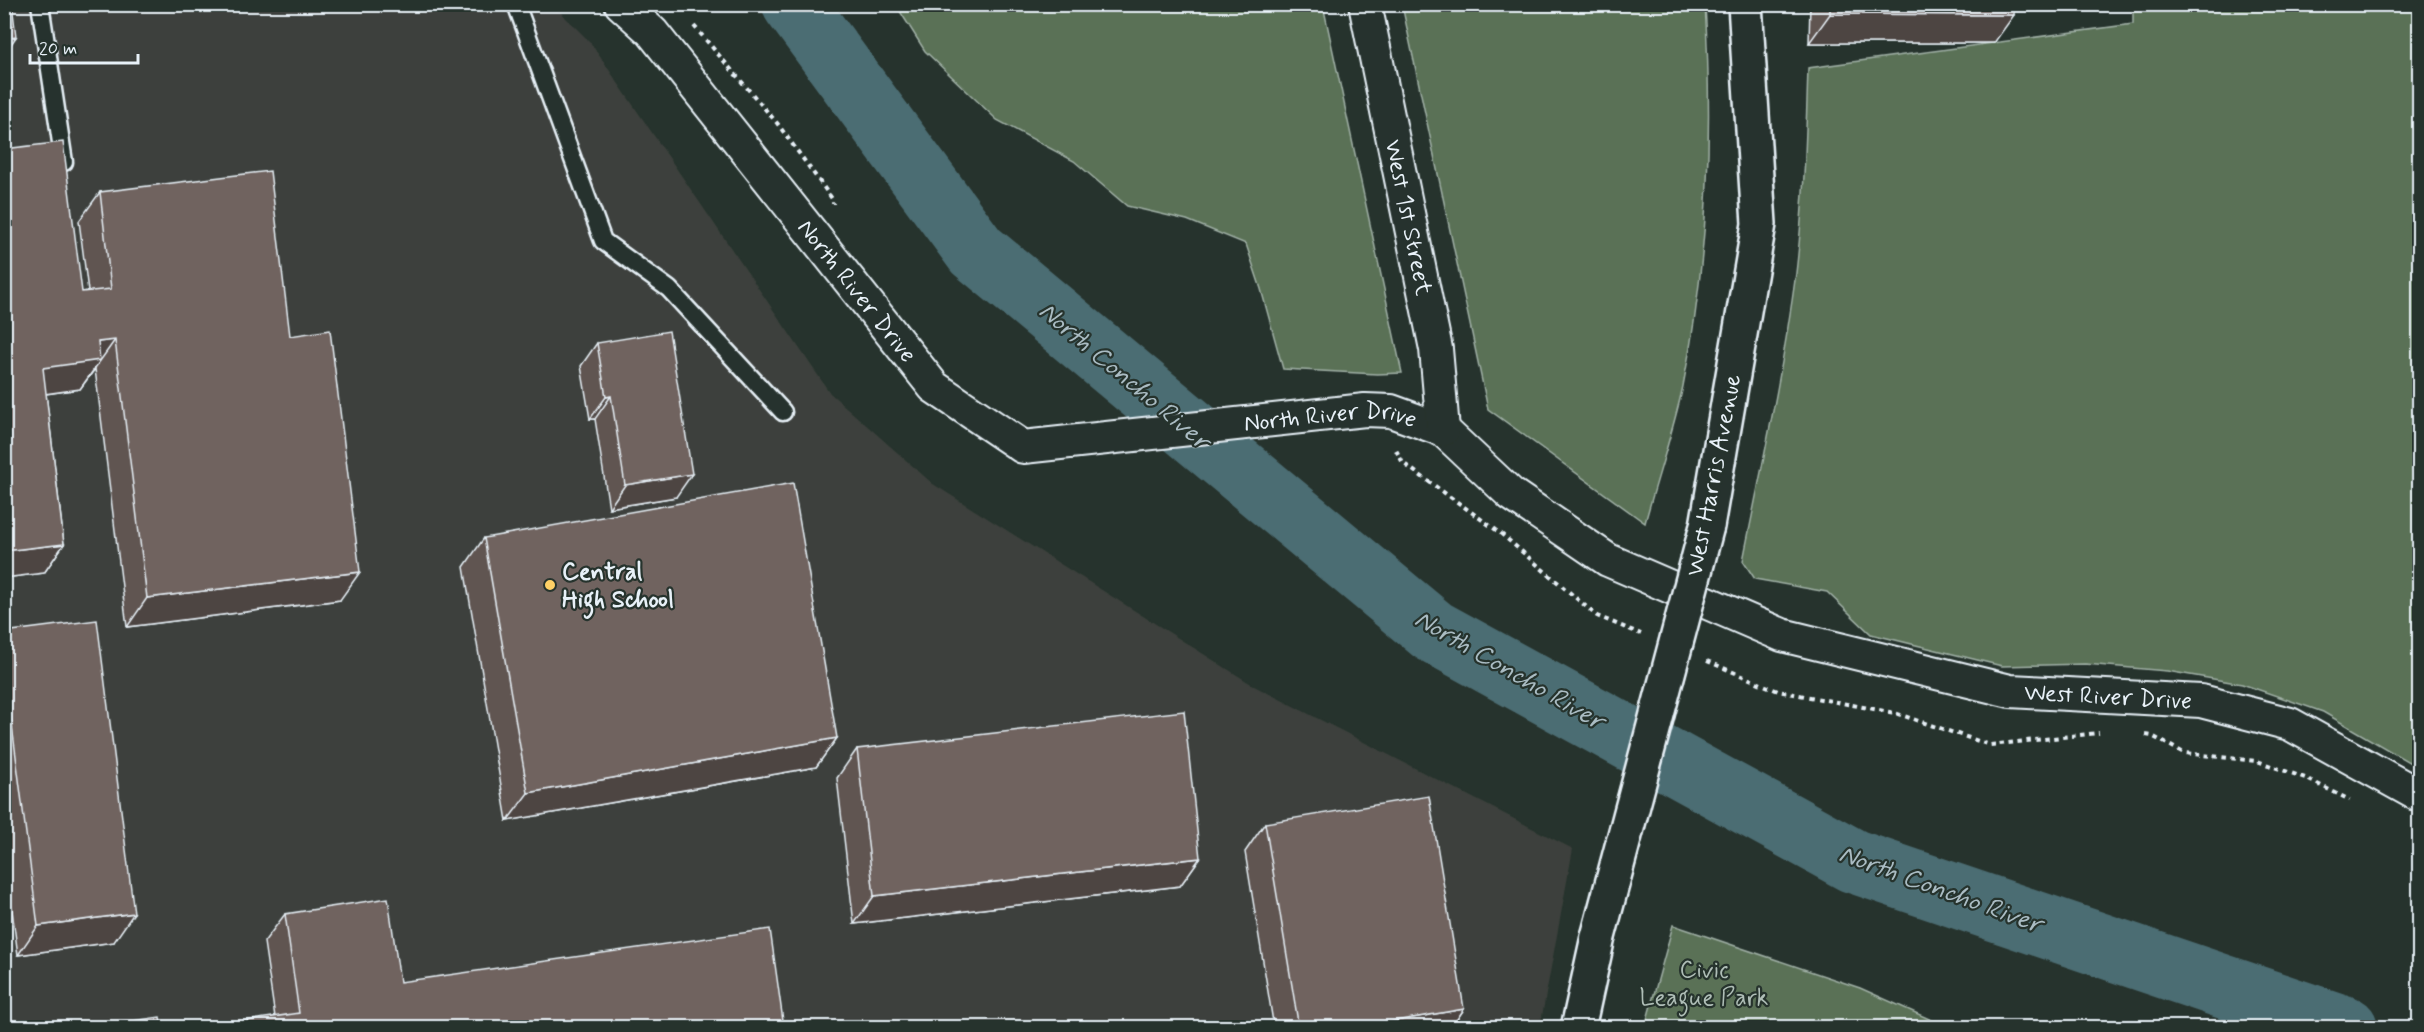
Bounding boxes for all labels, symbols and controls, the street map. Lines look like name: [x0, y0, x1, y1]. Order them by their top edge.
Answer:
scale bar: [30, 27, 138, 65]
text: 20 m: [39, 37, 77, 61]
street label: West 1st Street: [1376, 137, 1439, 298]
street label: North River Drive: [790, 213, 923, 370]
water label: North Concho River: [1031, 295, 1219, 461]
street label: West Harris Avenue: [1680, 372, 1749, 579]
street label: North River Drive: [1242, 396, 1421, 440]
place label: Central High School: [562, 557, 674, 619]
marker: Central High School: [543, 578, 557, 592]
water label: North Concho River: [1408, 603, 1613, 741]
street label: West River Drive: [2023, 678, 2193, 718]
water label: North Concho River: [1834, 837, 2050, 944]
park label: Civic League Park: [1640, 955, 1769, 1017]

